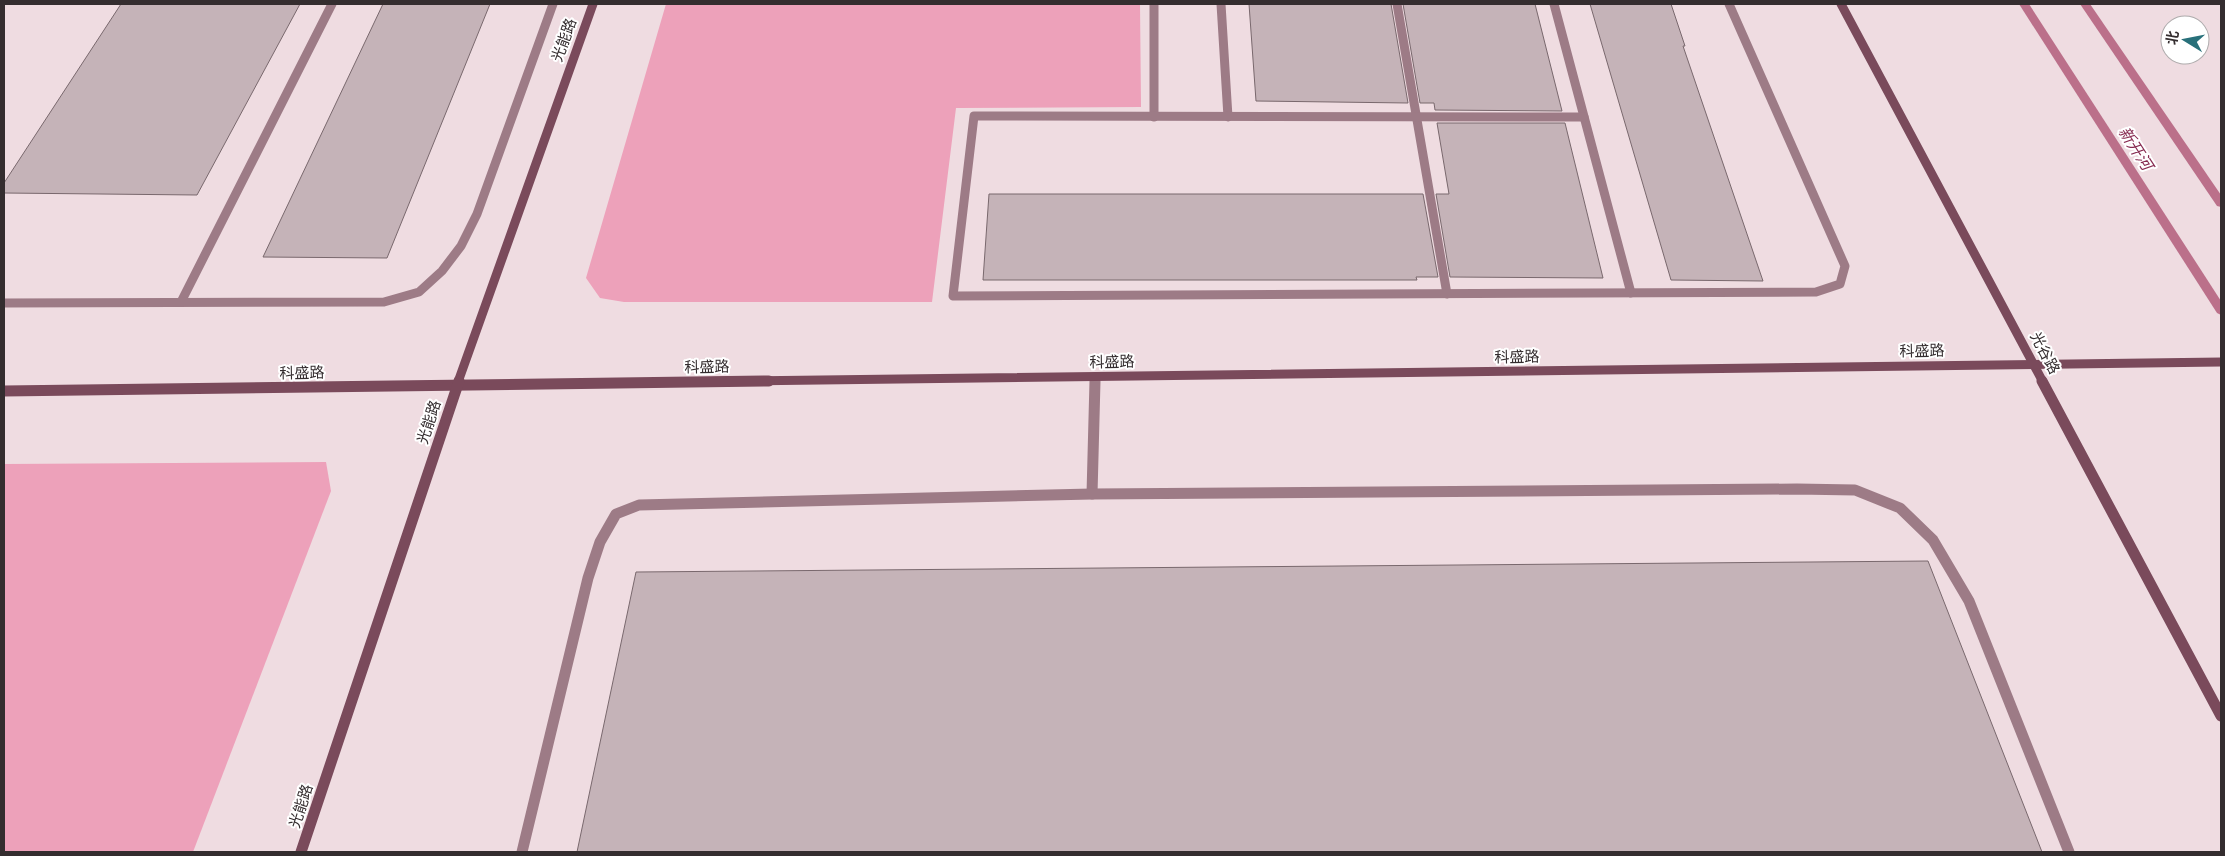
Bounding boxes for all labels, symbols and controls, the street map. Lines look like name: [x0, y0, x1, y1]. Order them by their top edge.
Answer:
street label: 光能路: [547, 15, 581, 65]
north arrow: [2160, 15, 2210, 65]
text: 北: [2162, 29, 2182, 46]
water label: 新开河: [2114, 122, 2159, 177]
street label: 光谷路: [2026, 328, 2064, 378]
street label: 科盛路: [1899, 341, 1945, 361]
street label: 科盛路: [1494, 347, 1540, 367]
street label: 科盛路: [1089, 352, 1135, 372]
street label: 科盛路: [684, 357, 730, 377]
street label: 科盛路: [279, 363, 325, 383]
street label: 光能路: [413, 398, 445, 446]
street label: 光能路: [285, 782, 317, 830]

